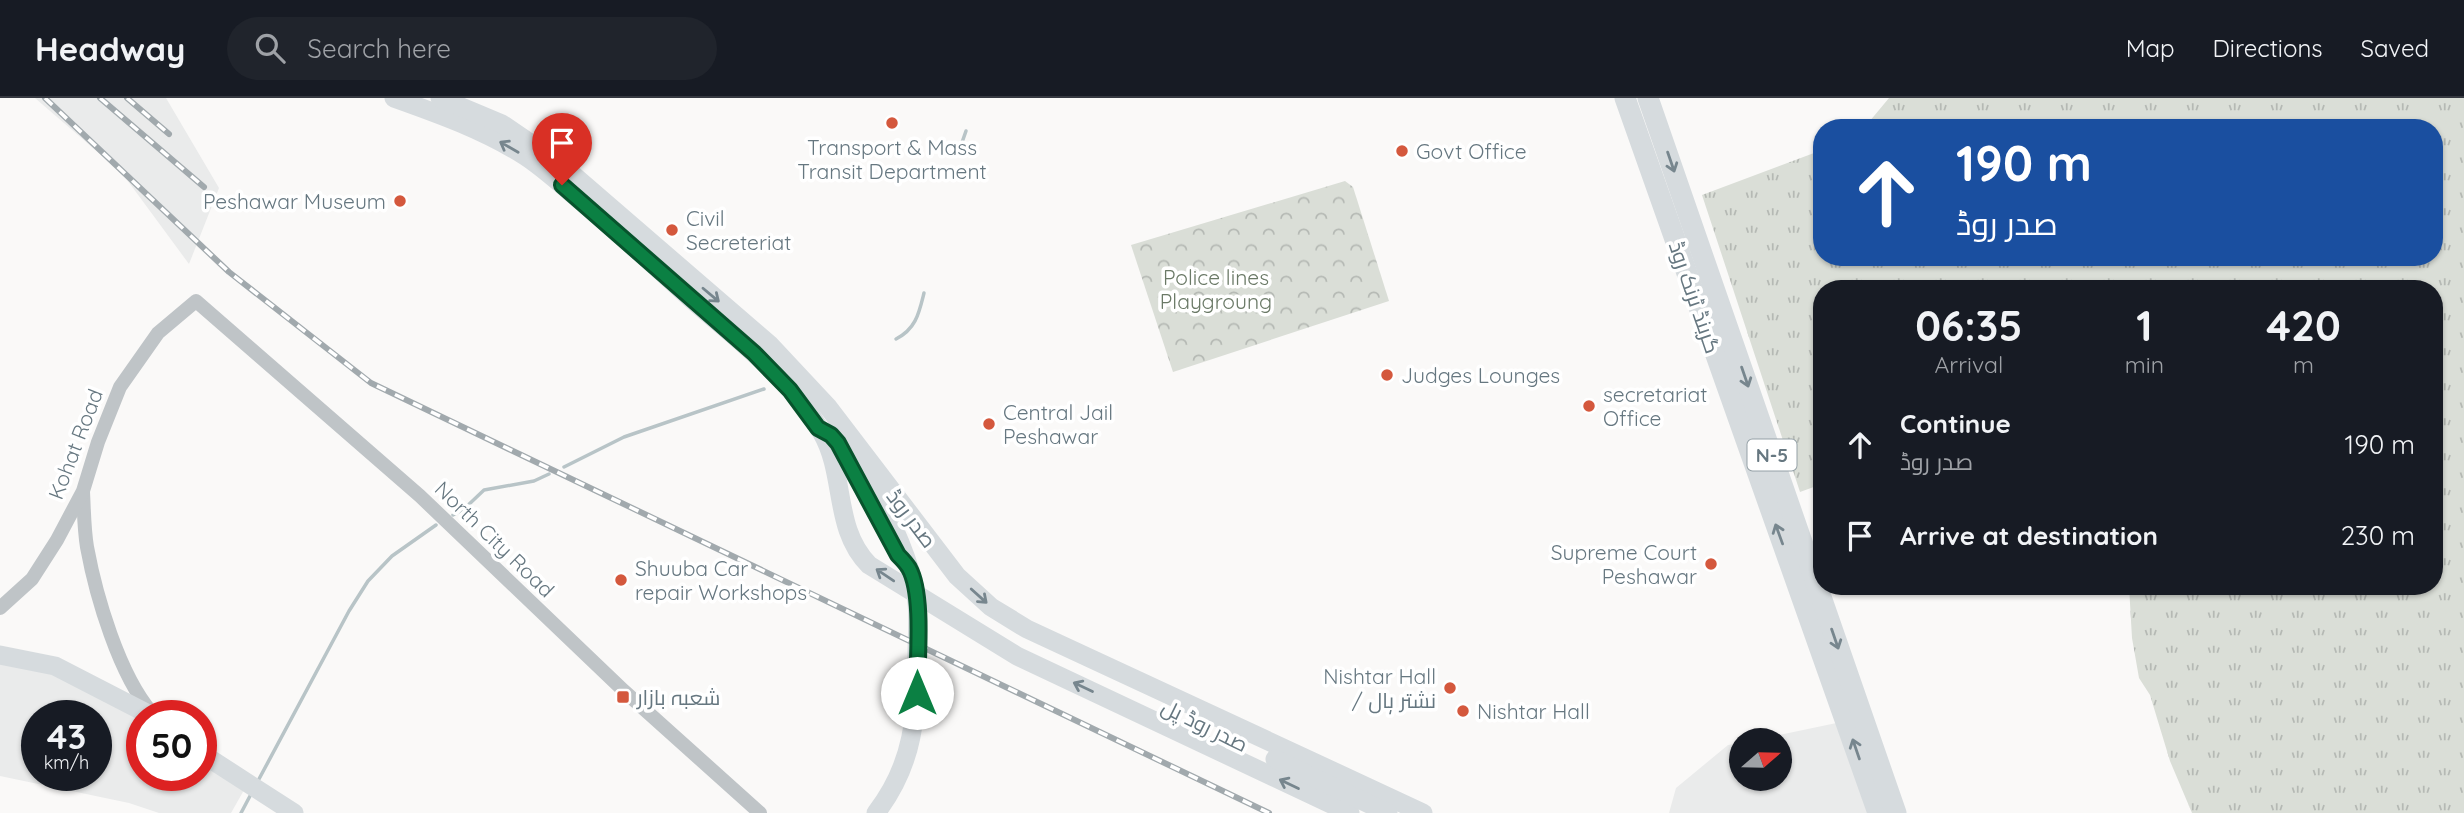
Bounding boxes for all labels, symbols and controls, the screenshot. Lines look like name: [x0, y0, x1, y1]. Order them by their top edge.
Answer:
search box: [227, 17, 717, 80]
text: Headway: [35, 28, 185, 69]
icon: search: [251, 29, 289, 67]
text: Search here: [307, 32, 451, 65]
text: Map: [2126, 33, 2175, 63]
text: Directions: [2213, 33, 2323, 63]
text: Saved: [2361, 33, 2429, 63]
pin: [532, 113, 592, 185]
marker: Transport & Mass Transit Department: [884, 115, 900, 131]
icon: arrive: [543, 124, 581, 162]
text: 190 m: [1956, 132, 2092, 193]
place label: Transport & Mass Transit Department: [797, 134, 987, 184]
place label: Govt Office: [1416, 138, 1527, 164]
one-way arrow: [499, 140, 520, 153]
marker: Govt Office: [1394, 143, 1410, 159]
icon: ahead: [1841, 147, 1932, 238]
one-way arrow: [1666, 151, 1678, 173]
place label: Peshawar Museum: [203, 188, 386, 214]
marker: Peshawar Museum: [392, 193, 408, 209]
text: صدر روڈ: [1956, 203, 2058, 243]
place label: Civil Secreteriat: [686, 205, 791, 255]
marker: Civil Secreteriat: [664, 222, 680, 238]
street label: گرینڈ ٹرنک روڈ: [1664, 238, 1726, 356]
park label: Police lines Playgroung: [1160, 264, 1272, 314]
one-way arrow: [701, 287, 719, 303]
text: 06:35: [1915, 299, 2023, 352]
text: 1: [2136, 299, 2153, 352]
text: 420: [2266, 299, 2341, 352]
text: Arrival: [1934, 350, 2003, 379]
text: min: [2125, 350, 2164, 379]
text: m: [2293, 350, 2314, 379]
place label: Judges Lounges: [1401, 362, 1560, 388]
one-way arrow: [1740, 366, 1752, 388]
marker: Judges Lounges: [1379, 367, 1395, 383]
place label: secretariat Office: [1603, 381, 1707, 431]
street label: Kohat Road: [42, 385, 108, 503]
marker: secretariat Office: [1581, 398, 1597, 414]
place label: Central Jail Peshawar: [1003, 399, 1113, 449]
text: Continue: [1900, 407, 2011, 440]
marker: Central Jail Peshawar: [981, 416, 997, 432]
icon: ahead: [1841, 426, 1879, 464]
text: 190 m: [2345, 428, 2415, 461]
road number: N-5: [1748, 440, 1796, 470]
text: صدر روڈ: [1900, 447, 1973, 476]
street label: North City Road: [430, 475, 560, 603]
street label: صدر روڈ: [882, 483, 942, 553]
icon: arrive: [1841, 517, 1879, 555]
text: Arrive at destination: [1900, 519, 2158, 552]
text: 230 m: [2341, 519, 2415, 552]
one-way arrow: [1772, 524, 1784, 546]
place label: Supreme Court Peshawar: [1551, 539, 1697, 589]
place label: Shuuba Car repair Workshops: [635, 555, 807, 605]
marker: Supreme Court Peshawar: [1703, 556, 1719, 572]
one-way arrow: [876, 568, 895, 583]
marker: Shuuba Car repair Workshops: [613, 572, 629, 588]
one-way arrow: [970, 587, 987, 604]
one-way arrow: [1830, 627, 1842, 649]
position arrow: [880, 656, 954, 730]
place label: Nishtar Hall / نشتر ہال: [1323, 663, 1436, 715]
one-way arrow: [1073, 680, 1094, 693]
marker: Nishtar Hall / نشتر ہال: [1442, 680, 1458, 696]
place label: شعبہ بازار: [636, 684, 720, 710]
marker: شعبہ بازار: [615, 689, 631, 705]
street label: صدر روڈ پل: [1157, 693, 1252, 759]
place label: Nishtar Hall: [1477, 698, 1590, 724]
speed limit sign: 50: [126, 700, 217, 791]
marker: Nishtar Hall: [1455, 703, 1471, 719]
text: 43: [47, 714, 86, 758]
north arrow: [1729, 728, 1792, 791]
map controls: [1729, 728, 1792, 791]
one-way arrow: [1849, 738, 1861, 760]
text: km/h: [44, 751, 89, 774]
one-way arrow: [1279, 776, 1300, 790]

